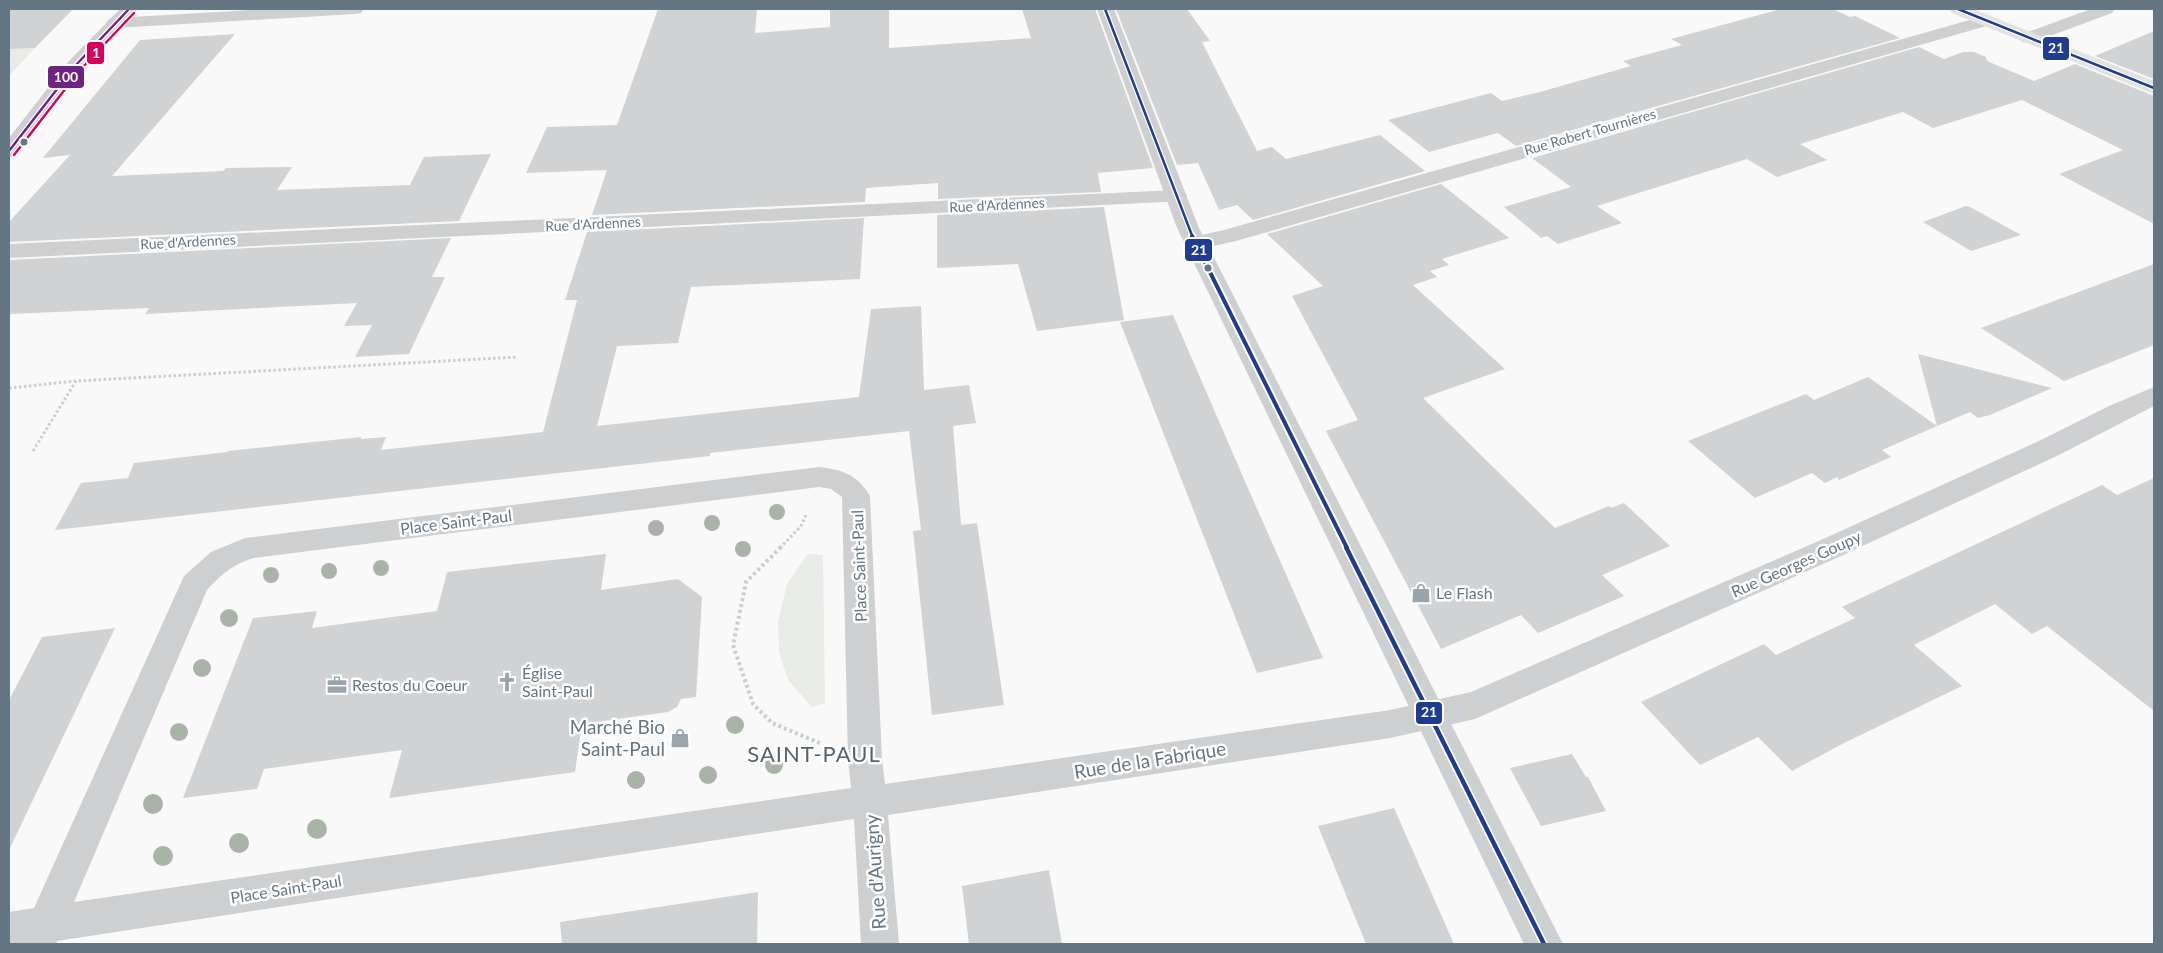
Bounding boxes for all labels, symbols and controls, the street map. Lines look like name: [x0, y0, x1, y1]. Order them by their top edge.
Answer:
line badge: 21: [2042, 36, 2070, 61]
text: 21: [2048, 39, 2064, 56]
line badge: 1: [86, 41, 105, 65]
text: 1: [92, 44, 100, 61]
line badge: 100: [47, 65, 85, 89]
text: 100: [54, 68, 78, 85]
street label: Rue Robert Tournières: [1522, 105, 1658, 158]
unlabelled marker: [19, 137, 29, 147]
street label: Rue d'Ardennes: [949, 194, 1045, 215]
street label: Rue d'Ardennes: [545, 213, 641, 234]
street label: Rue d'Ardennes: [140, 231, 236, 252]
line badge: 21: [1184, 238, 1213, 262]
text: 21: [1191, 241, 1207, 258]
unlabelled marker: [1203, 263, 1213, 273]
street label: Place Saint-Paul: [399, 505, 513, 538]
street label: Place Saint-Paul: [847, 510, 870, 622]
street label: Rue Georges Goupy: [1728, 526, 1864, 601]
shop icon: Le Flash: [1410, 582, 1432, 604]
place label: Le Flash: [1436, 583, 1493, 602]
place label: Église Saint-Paul: [522, 663, 593, 700]
church icon: Église Saint-Paul: [496, 671, 518, 693]
office icon: Restos du Coeur: [326, 674, 348, 696]
place label: Restos du Coeur: [352, 675, 468, 694]
line badge: 21: [1415, 701, 1443, 725]
text: 21: [1421, 703, 1437, 720]
place label: Marché Bio Saint-Paul: [570, 715, 665, 760]
shop icon: Marché Bio Saint-Paul: [669, 727, 691, 749]
street label: Rue de la Fabrique: [1072, 736, 1228, 783]
district label: SAINT-PAUL: [747, 740, 881, 767]
street label: Rue d'Aurigny: [859, 814, 890, 930]
street label: Place Saint-Paul: [229, 870, 343, 907]

